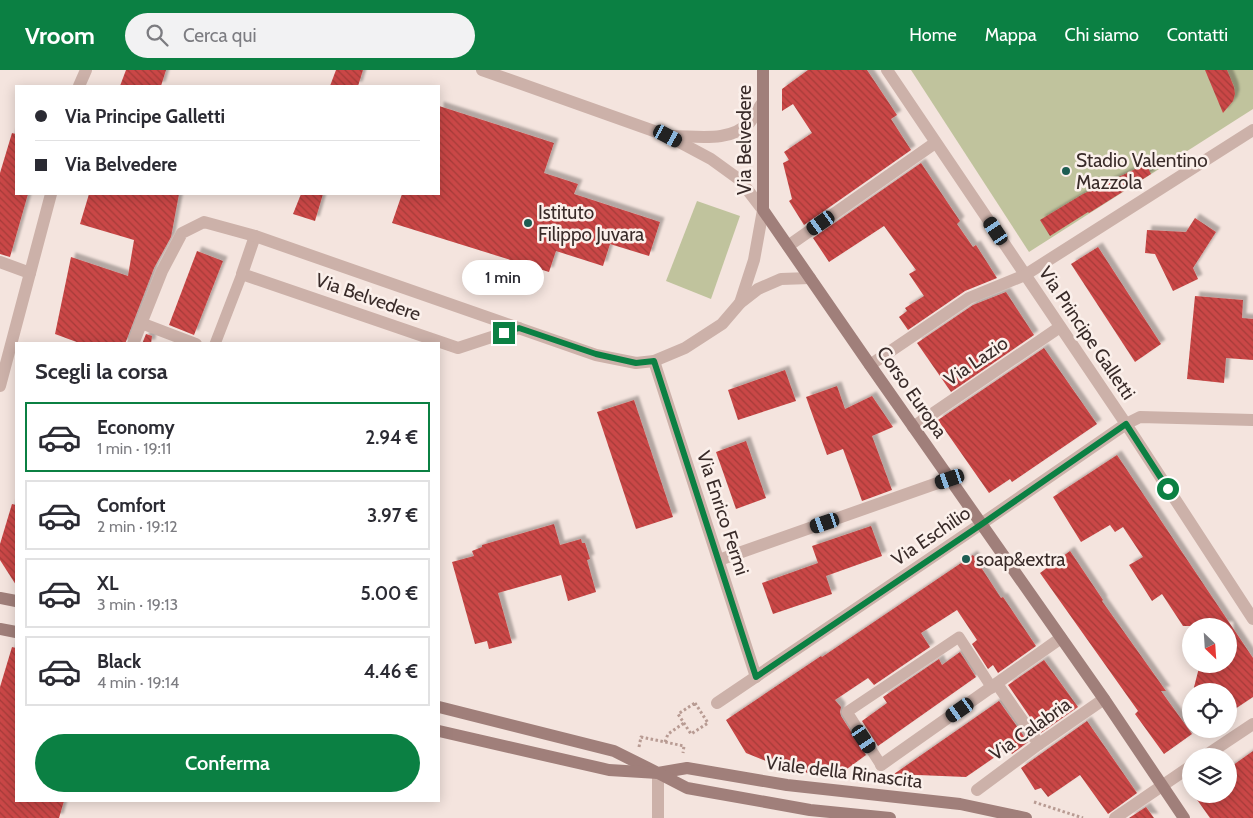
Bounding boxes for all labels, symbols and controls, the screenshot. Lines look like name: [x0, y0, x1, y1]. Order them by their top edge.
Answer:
search box: [125, 13, 475, 58]
text: Vroom: [25, 21, 95, 50]
icon: search: [143, 21, 171, 49]
text: Cerca qui: [183, 24, 256, 47]
text: Home: [909, 24, 957, 46]
text: Mappa: [985, 24, 1037, 46]
text: Chi siamo: [1065, 24, 1139, 46]
text: Contatti: [1167, 24, 1228, 46]
street label: Via Belvedere: [733, 85, 756, 195]
text: Via Principe Galletti: [65, 105, 225, 128]
car: [651, 122, 684, 150]
place label: Stadio Valentino Mazzola: [1076, 149, 1208, 194]
text: Via Belvedere: [65, 153, 177, 176]
marker: Stadio Valentino Mazzola: [1060, 165, 1072, 177]
place label: Istituto Filippo Juvara: [538, 201, 644, 246]
car: [804, 208, 837, 238]
car: [981, 214, 1010, 248]
marker: Istituto Filippo Juvara: [522, 217, 534, 229]
callout: 1 min: [463, 260, 545, 296]
street label: Via Principe Galletti: [1034, 262, 1140, 404]
street label: Via Belvedere: [312, 268, 424, 326]
text: 1 min: [485, 268, 521, 287]
route end: [493, 322, 515, 344]
street label: Via Lazio: [940, 331, 1012, 391]
street label: Corso Europa: [872, 342, 952, 442]
text: Scegli la corsa: [35, 358, 168, 385]
icon: car: [37, 415, 82, 460]
text: Economy: [97, 416, 175, 439]
text: 2.94 €: [365, 426, 418, 449]
text: 1 min · 19:11: [97, 439, 171, 458]
street label: Via Enrico Fermi: [692, 448, 754, 578]
car: [933, 467, 966, 491]
route start: [1157, 478, 1179, 500]
icon: car: [37, 493, 82, 538]
text: Comfort: [97, 494, 166, 517]
street label: Via Eschilio: [887, 501, 975, 571]
text: 3.97 €: [367, 504, 418, 527]
car: [808, 511, 841, 535]
text: 2 min · 19:12: [97, 517, 178, 536]
place label: soap&extra: [976, 548, 1065, 571]
marker: soap&extra: [960, 553, 972, 565]
icon: car: [37, 571, 82, 616]
text: XL: [97, 572, 118, 595]
text: 5.00 €: [361, 582, 418, 605]
text: 3 min · 19:13: [97, 595, 178, 614]
north arrow: [1182, 618, 1238, 672]
map controls: [1182, 618, 1237, 803]
icon: car: [37, 649, 82, 694]
text: Black: [97, 650, 141, 673]
text: 4.46 €: [364, 660, 418, 683]
text: 4 min · 19:14: [97, 673, 179, 692]
button: locate: [1182, 683, 1237, 738]
street label: Via Calabria: [985, 693, 1075, 765]
car: [943, 695, 976, 725]
car: [849, 722, 878, 756]
button: Conferma: [35, 734, 420, 792]
button: layers: [1182, 748, 1237, 803]
street label: Viale della Rinascita: [764, 751, 924, 793]

